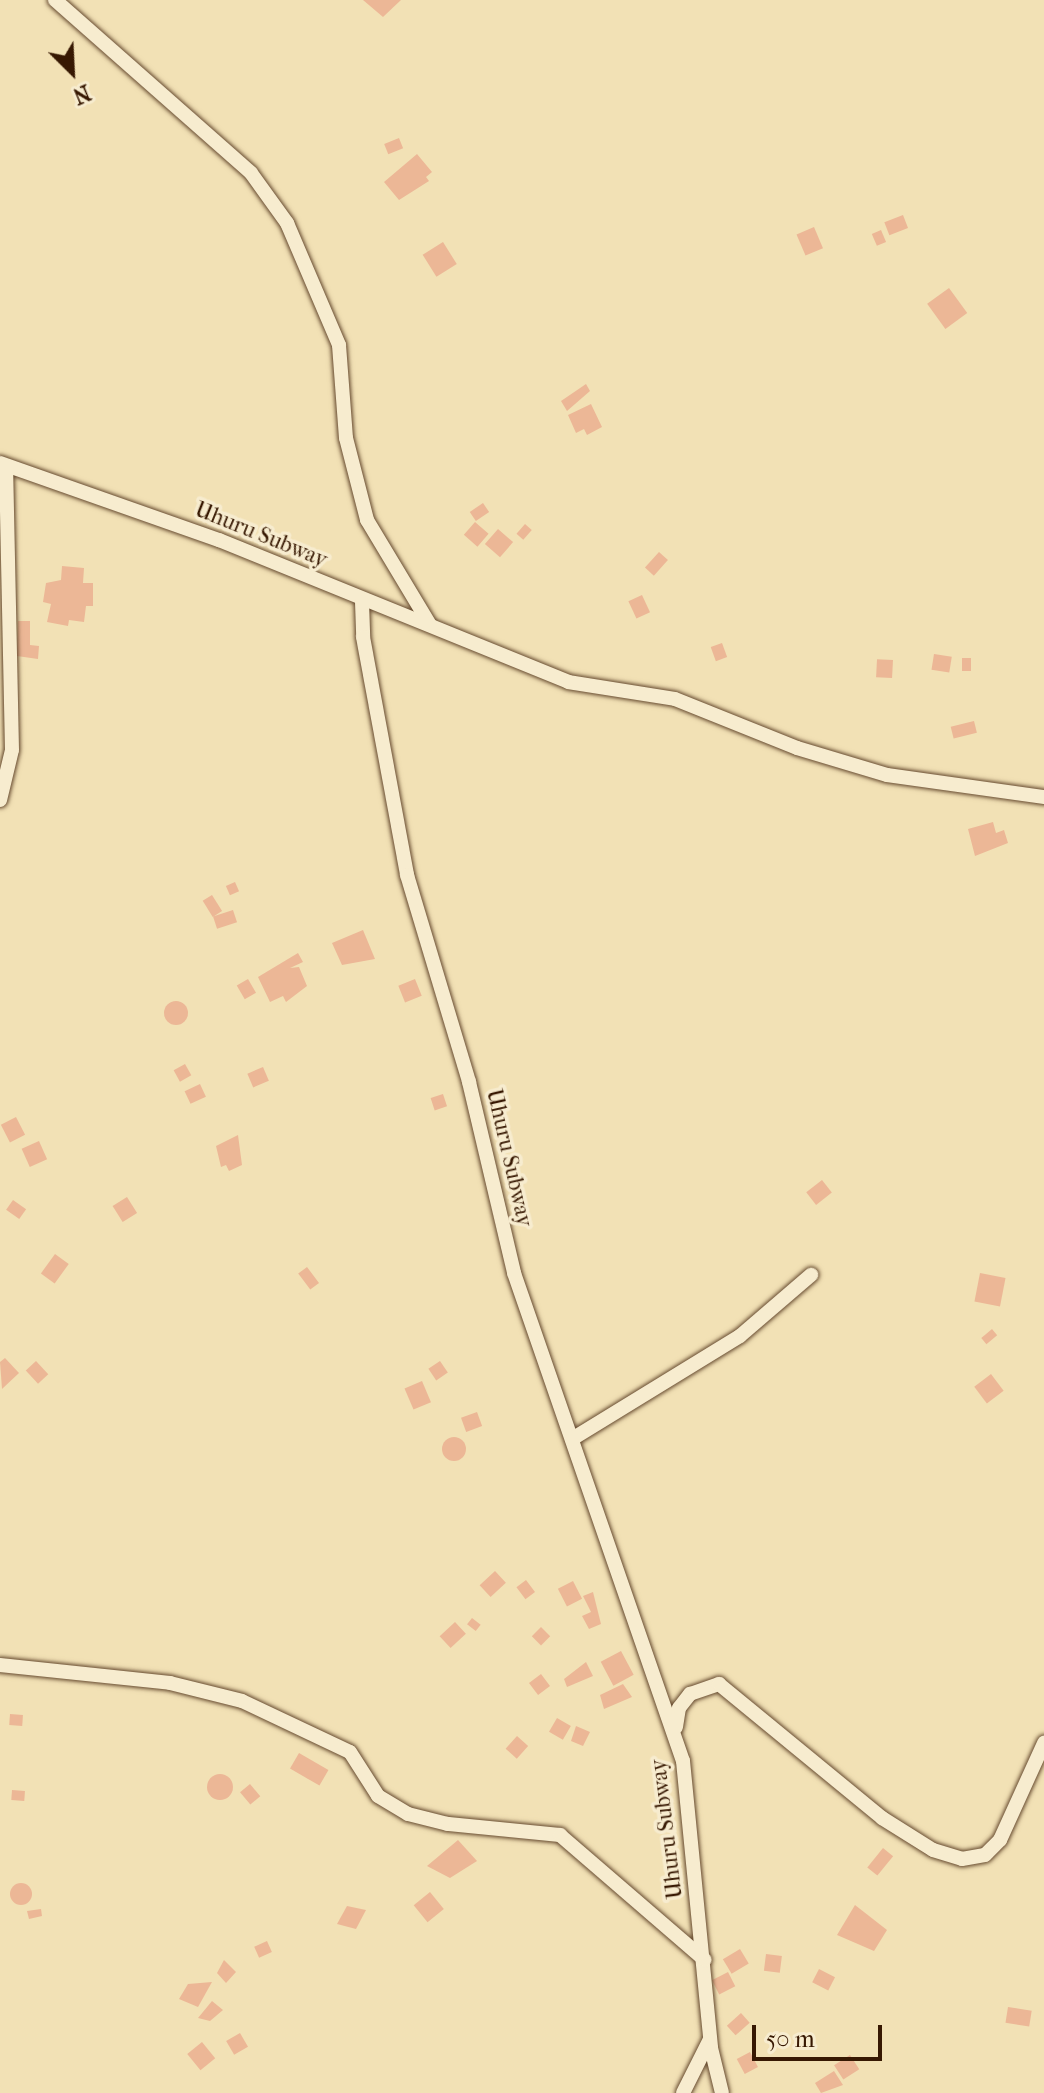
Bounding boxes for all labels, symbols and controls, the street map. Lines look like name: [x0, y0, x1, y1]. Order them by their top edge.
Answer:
north arrow: [32, 32, 112, 112]
text: N: [69, 79, 95, 109]
street label: Uhuru Subway: [191, 496, 331, 574]
street label: Uhuru Subway: [480, 1087, 538, 1229]
street label: Uhuru Subway: [645, 1758, 689, 1900]
scale bar: [756, 2009, 886, 2059]
text: 50 m: [766, 2025, 815, 2053]

